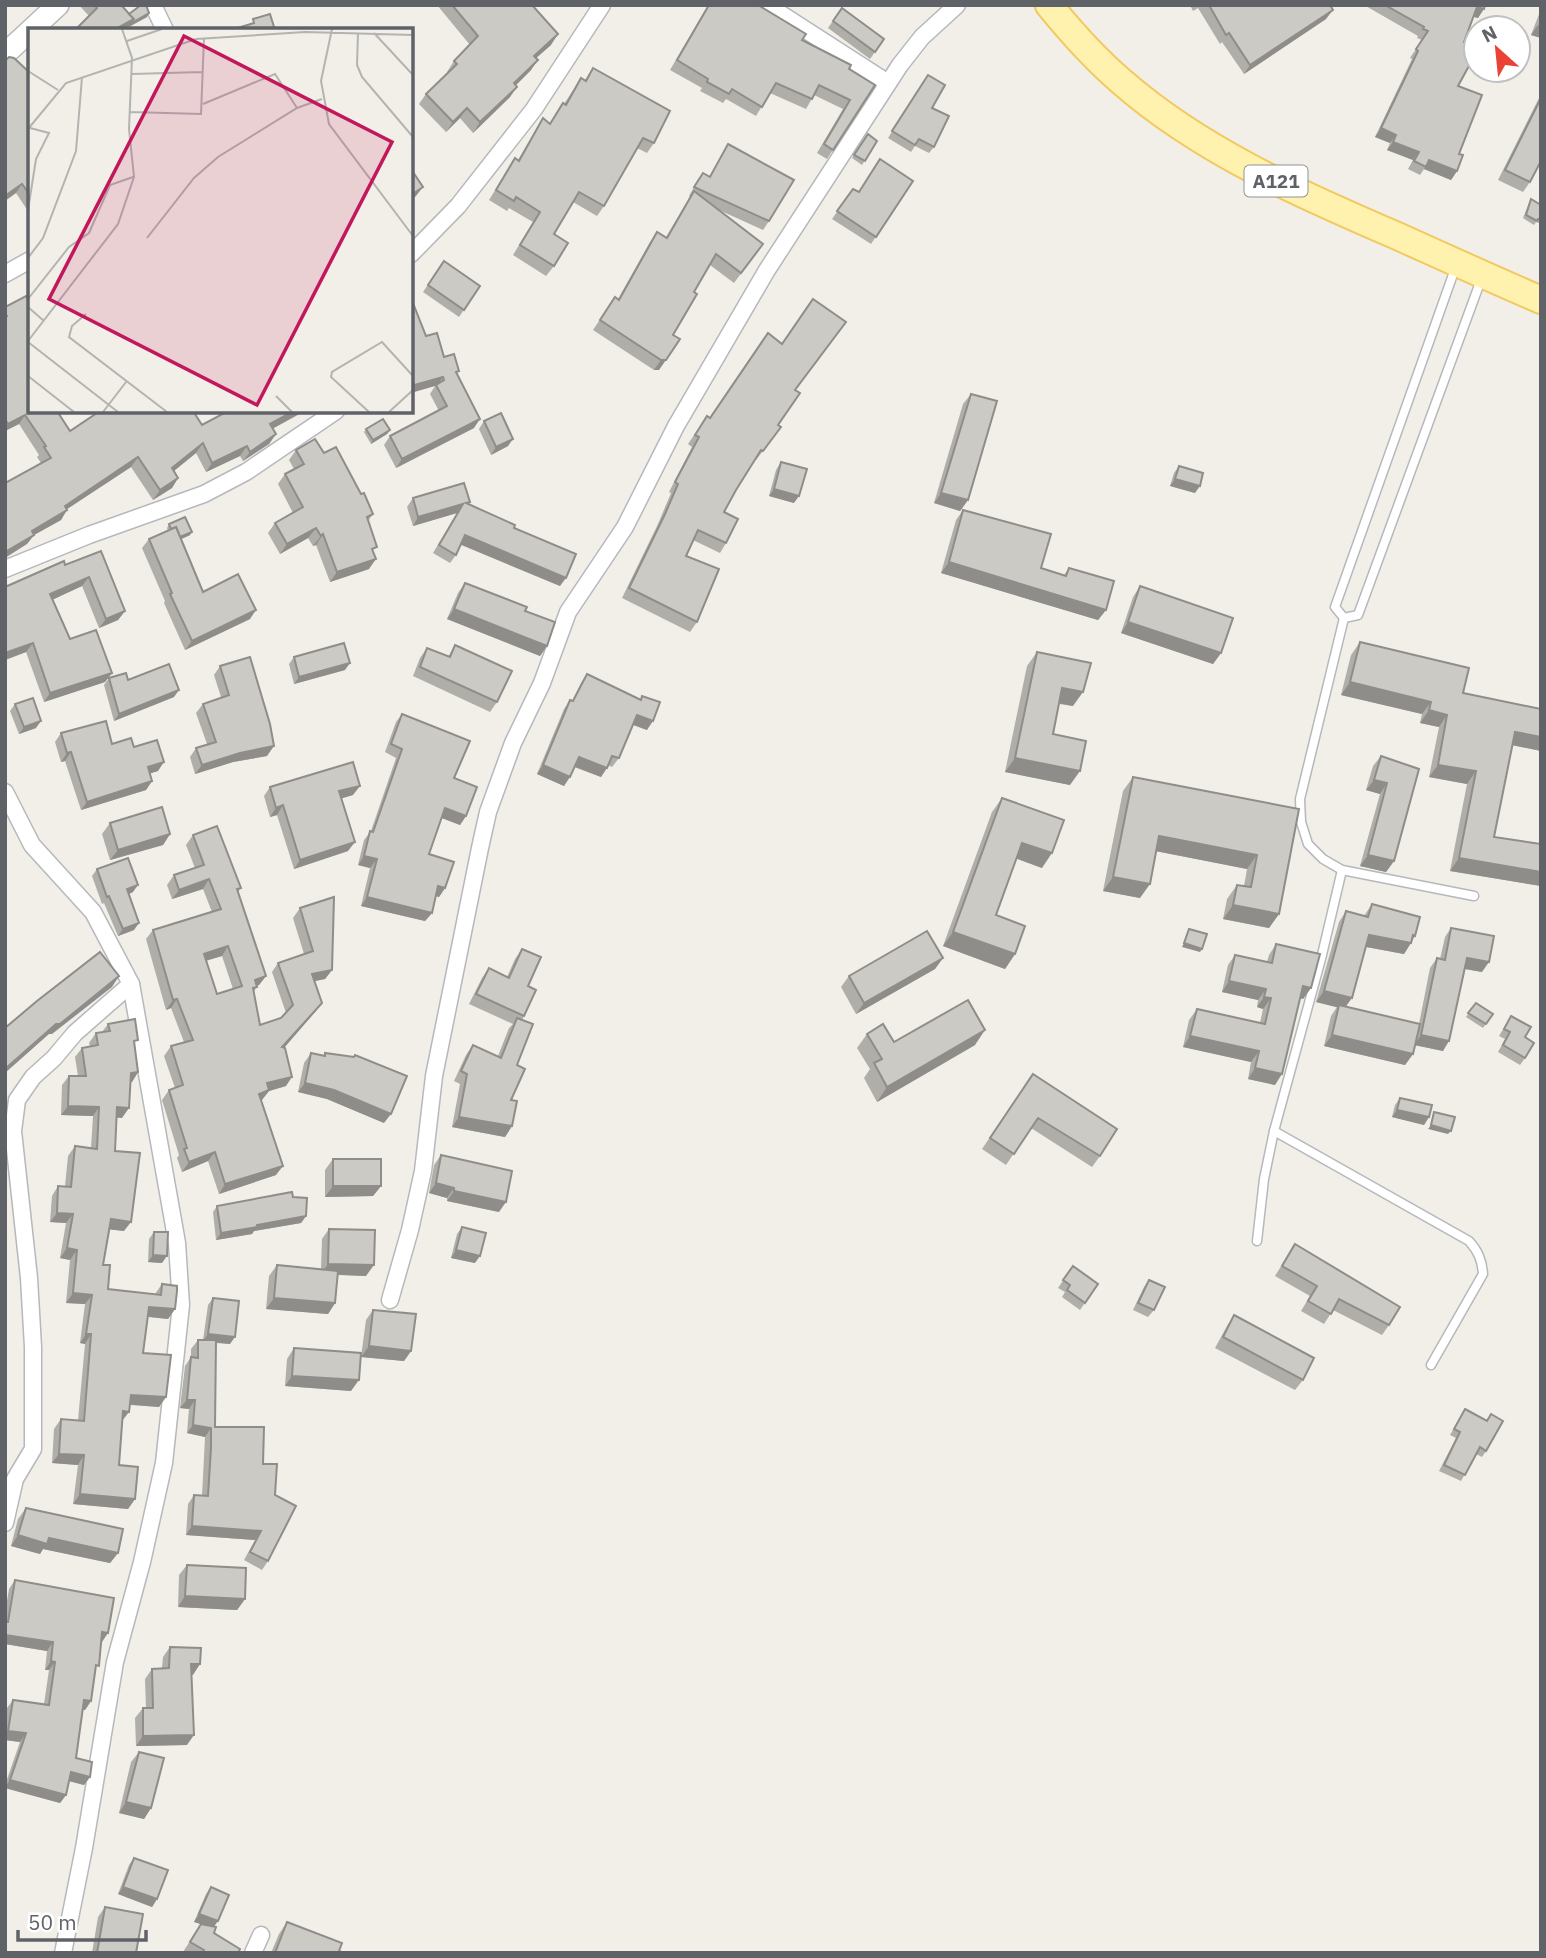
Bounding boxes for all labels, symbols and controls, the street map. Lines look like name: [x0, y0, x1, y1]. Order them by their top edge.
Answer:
north arrow: [1462, 14, 1532, 84]
text: N: [1478, 20, 1501, 48]
inset map: [28, 28, 413, 413]
road number: A121: [1244, 166, 1308, 196]
scale bar: [18, 1898, 145, 1942]
text: 50 m: [28, 1908, 77, 1936]

